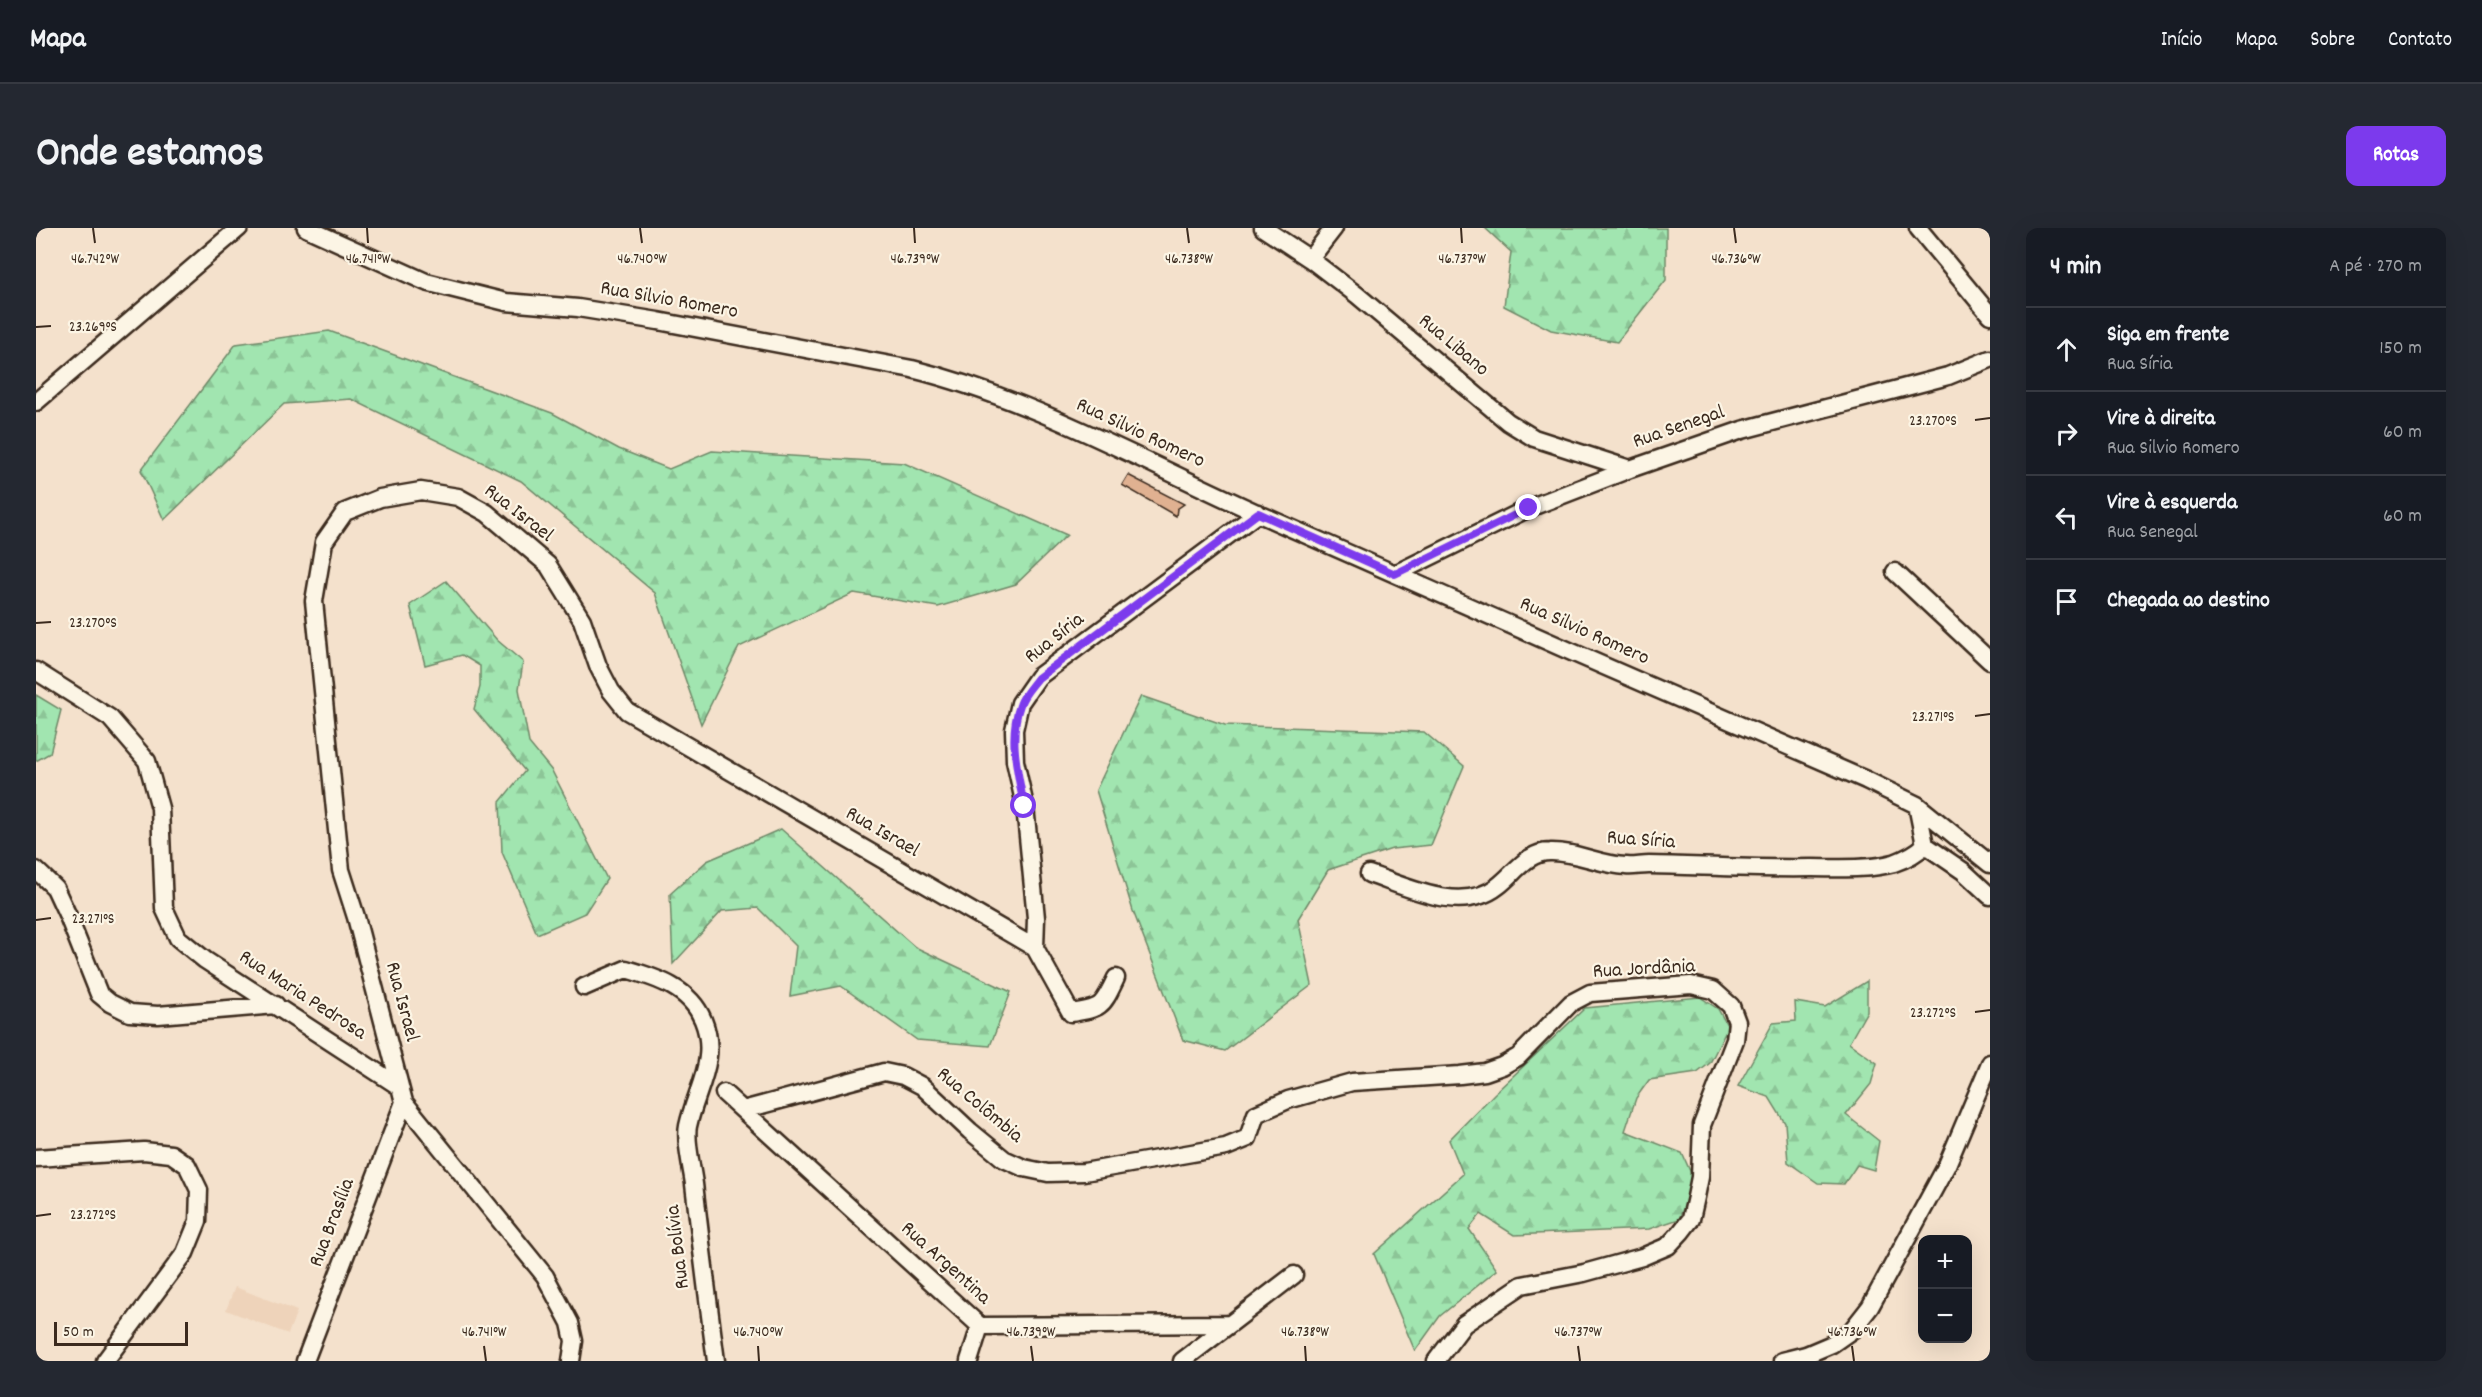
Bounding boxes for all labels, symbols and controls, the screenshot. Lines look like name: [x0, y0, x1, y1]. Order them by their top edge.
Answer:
text: Mapa: [30, 21, 86, 61]
text: Início: [2161, 26, 2202, 56]
text: Mapa: [2235, 26, 2277, 56]
text: Sobre: [2310, 26, 2355, 56]
text: Contato: [2388, 26, 2452, 56]
text: Onde estamos: [36, 126, 264, 186]
button: Rotas: [2346, 126, 2446, 186]
text: 46.742°W: [71, 249, 119, 271]
text: 46.741°W: [346, 249, 391, 271]
text: 46.740°W: [617, 249, 667, 271]
text: 46.739°W: [891, 249, 940, 271]
text: 46.738°W: [1165, 249, 1213, 271]
text: 46.737°W: [1438, 249, 1486, 271]
text: 46.736°W: [1711, 249, 1761, 271]
text: 4 min: [2050, 249, 2101, 286]
text: A pé · 270 m: [2329, 253, 2422, 281]
street label: Rua Silvio Romero: [598, 274, 740, 328]
street label: Rua Libano: [1411, 307, 1495, 385]
text: 23.269°S: [69, 317, 117, 339]
text: Siga em frente: [2107, 320, 2229, 351]
icon: ahead: [2050, 333, 2083, 366]
text: 150 m: [2379, 335, 2422, 363]
text: Rua Síria: [2107, 351, 2172, 379]
street label: Rua Silvio Romero: [1071, 391, 1209, 477]
street label: Rua Senegal: [1629, 398, 1729, 458]
text: Vire à direita: [2107, 404, 2215, 435]
text: 23.270°S: [1909, 411, 1957, 433]
icon: right: [2050, 417, 2083, 450]
text: 60 m: [2383, 419, 2422, 447]
text: Rua Silvio Romero: [2107, 435, 2240, 463]
street label: Rua Israel: [477, 477, 559, 551]
text: Vire à esquerda: [2107, 488, 2237, 519]
route end: [1515, 494, 1541, 520]
icon: left: [2050, 501, 2083, 534]
text: 60 m: [2383, 503, 2422, 531]
text: Rua Senegal: [2107, 519, 2198, 547]
icon: arrive: [2050, 585, 2083, 618]
text: Chegada ao destino: [2107, 586, 2270, 617]
street label: Rua Silvio Romero: [1514, 590, 1654, 674]
street label: Rua Síria: [1019, 605, 1092, 672]
text: 23.270°S: [69, 613, 117, 635]
text: 23.271°S: [1912, 707, 1954, 729]
route start: [1010, 792, 1036, 818]
street label: Rua Israel: [839, 800, 925, 866]
street label: Rua Síria: [1606, 824, 1677, 858]
text: 23.271°S: [72, 909, 114, 931]
street label: Rua Maria Pedrosa: [232, 943, 373, 1049]
street label: Rua Jordânia: [1592, 952, 1697, 988]
street label: Rua Israel: [376, 959, 426, 1045]
text: 23.272°S: [1910, 1003, 1956, 1025]
street label: Rua Colômbia: [929, 1061, 1030, 1152]
street label: Rua Brasília: [302, 1173, 364, 1272]
street label: Rua Bolívia: [659, 1202, 699, 1291]
text: 23.272°S: [70, 1205, 116, 1227]
street label: Rua Argentina: [893, 1215, 998, 1314]
map controls: [1918, 1235, 1972, 1343]
button: +: [1918, 1235, 1972, 1289]
button: −: [1918, 1289, 1972, 1343]
scale bar: [54, 1319, 188, 1346]
text: 50 m: [63, 1321, 94, 1344]
text: 46.741°W: [462, 1322, 507, 1344]
text: 46.740°W: [733, 1322, 783, 1344]
text: 46.739°W: [1007, 1322, 1056, 1344]
text: 46.738°W: [1281, 1322, 1329, 1344]
text: 46.737°W: [1554, 1322, 1602, 1344]
text: 46.736°W: [1827, 1322, 1877, 1344]

